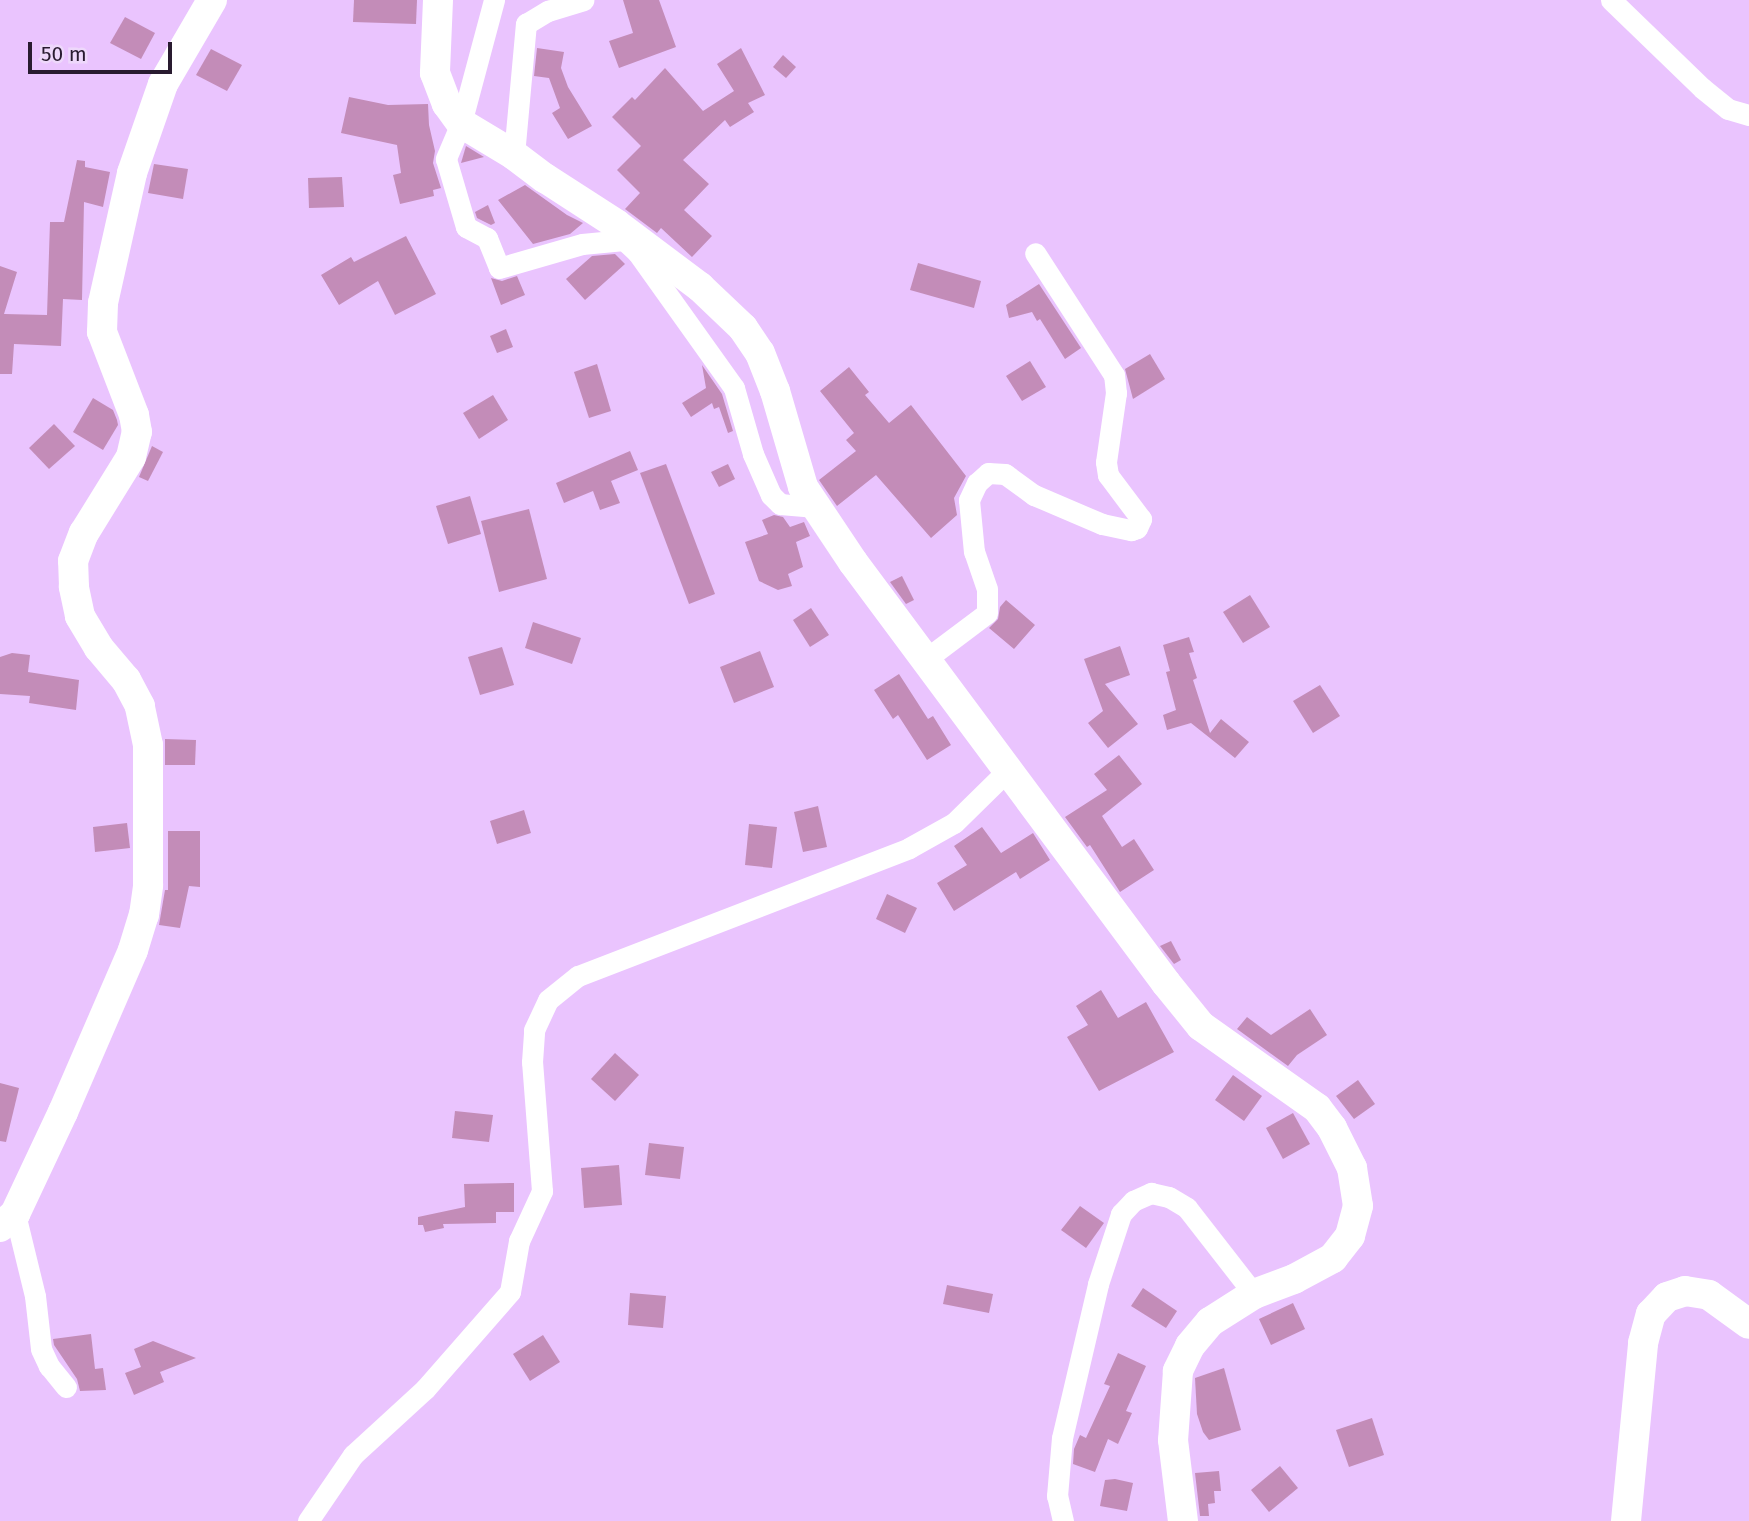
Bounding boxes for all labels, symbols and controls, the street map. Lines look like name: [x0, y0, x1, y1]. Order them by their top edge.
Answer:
scale bar: [32, 28, 175, 72]
text: 50 m: [41, 41, 87, 67]

